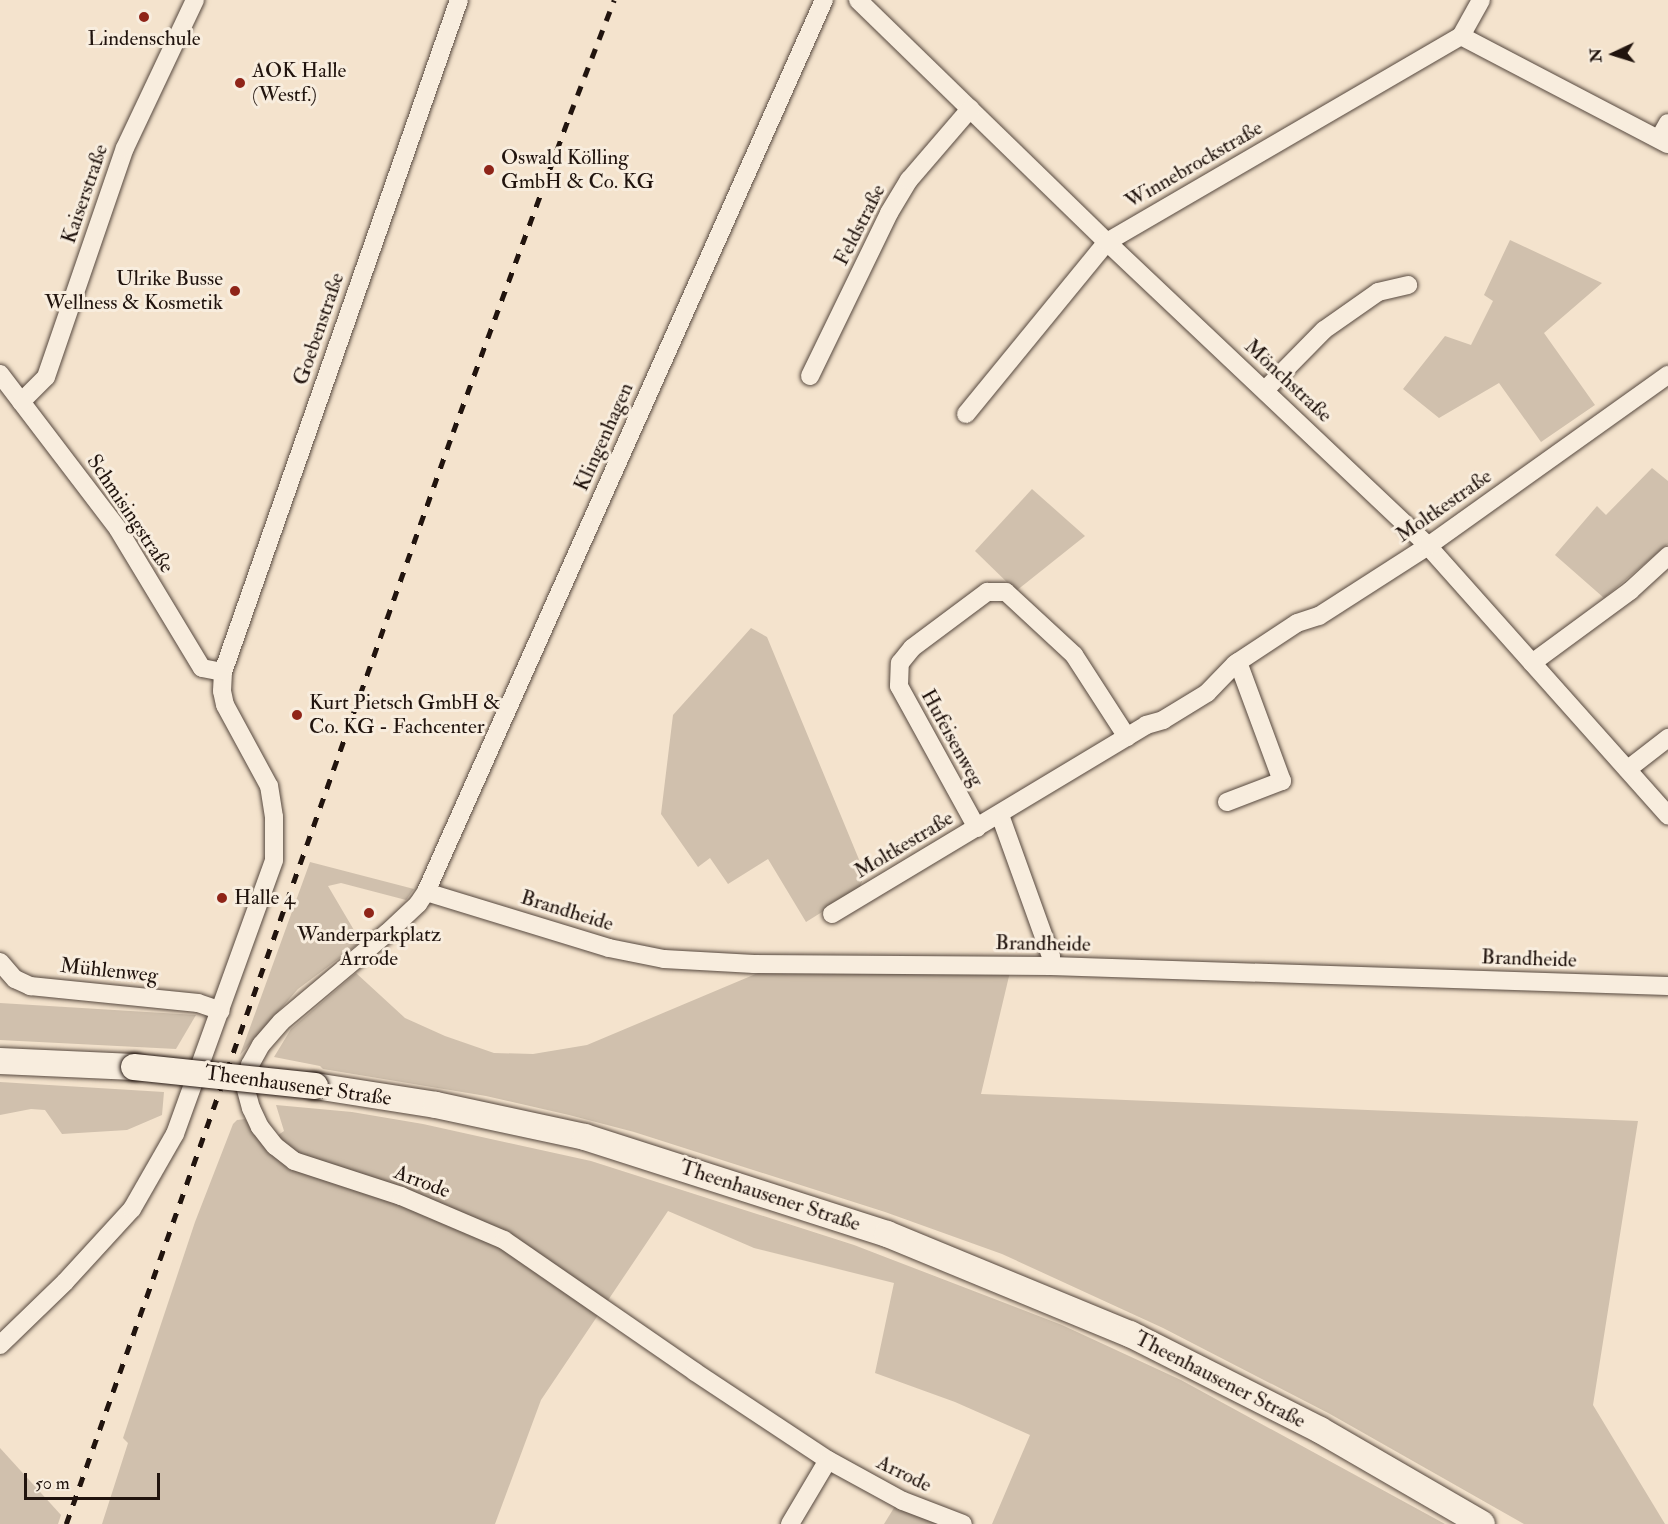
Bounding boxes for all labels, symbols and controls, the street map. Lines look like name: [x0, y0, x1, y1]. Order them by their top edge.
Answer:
marker: Lindenschule: [137, 10, 151, 24]
north arrow: [1584, 24, 1644, 84]
place label: Lindenschule: [88, 26, 200, 52]
text: N: [1586, 47, 1607, 63]
place label: AOK Halle (Westf.): [252, 58, 346, 108]
marker: AOK Halle (Westf.): [233, 76, 247, 90]
street label: Winnebrockstraße: [1121, 115, 1267, 215]
street label: Kaiserstraße: [56, 141, 114, 247]
place label: Oswald Kölling GmbH & Co. KG: [501, 145, 654, 195]
marker: Oswald Kölling GmbH & Co. KG: [482, 163, 496, 177]
street label: Feldstraße: [829, 180, 891, 270]
place label: Ulrike Busse Wellness & Kosmetik: [44, 266, 223, 316]
street label: Goebenstraße: [288, 270, 350, 388]
marker: Ulrike Busse Wellness & Kosmetik: [228, 284, 242, 298]
street label: Mönchstraße: [1239, 334, 1337, 428]
street label: Klingenhagen: [569, 379, 639, 495]
street label: Schmisingstraße: [81, 450, 179, 578]
street label: Moltkestraße: [1391, 464, 1497, 548]
street label: Hufeisenweg: [915, 685, 989, 791]
place label: Kurt Pietsch GmbH & Co. KG - Fachcenter: [309, 690, 501, 740]
marker: Kurt Pietsch GmbH & Co. KG - Fachcenter: [290, 708, 304, 722]
street label: Moltkestraße: [850, 806, 958, 884]
place label: Halle 4: [234, 885, 295, 911]
street label: Brandheide: [518, 885, 616, 937]
marker: Halle 4: [215, 891, 229, 905]
marker: Wanderparkplatz Arrode: [362, 906, 376, 920]
place label: Wanderparkplatz Arrode: [297, 922, 441, 972]
street label: Brandheide: [995, 931, 1091, 957]
street label: Brandheide: [1481, 945, 1577, 973]
street label: Mühlenweg: [59, 953, 159, 989]
street label: Theenhausener Straße: [203, 1060, 393, 1112]
street label: Theenhausener Straße: [677, 1155, 863, 1237]
street label: Arrode: [390, 1160, 454, 1204]
street label: Theenhausener Straße: [1130, 1326, 1310, 1434]
street label: Arrode: [872, 1450, 936, 1498]
scale bar: [27, 1461, 164, 1499]
text: 50 m: [35, 1472, 70, 1495]

